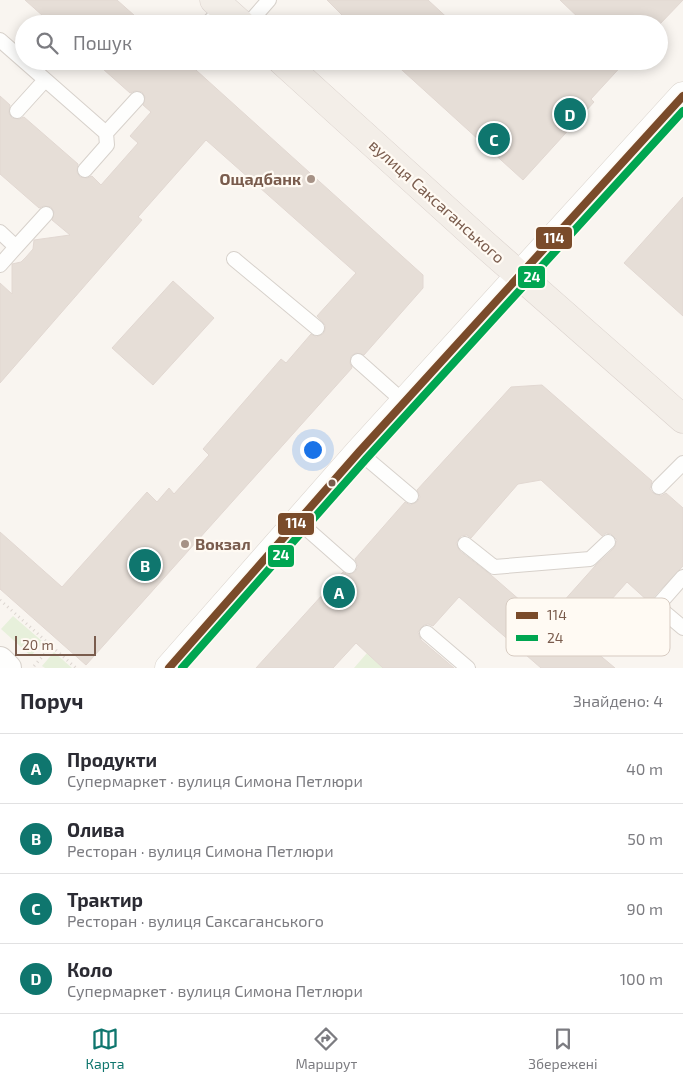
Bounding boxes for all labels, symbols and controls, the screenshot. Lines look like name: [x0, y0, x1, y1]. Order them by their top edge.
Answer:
search box: [15, 15, 668, 70]
icon: search: [33, 29, 61, 57]
text: Пошук: [73, 31, 132, 54]
pin: D: [554, 95, 586, 133]
pin: C: [478, 120, 510, 158]
street label: вулиця Саксаганського: [365, 135, 509, 267]
place label: Ощадбанк: [219, 169, 301, 188]
marker: Ощадбанк: [305, 173, 317, 185]
line badge: 114: [535, 226, 573, 250]
text: 114: [543, 229, 565, 246]
line badge: 24: [517, 265, 546, 289]
text: 24: [523, 268, 541, 285]
your location: [300, 437, 326, 463]
unlabelled marker: [327, 478, 337, 488]
line badge: 114: [277, 512, 315, 536]
text: 114: [285, 514, 307, 531]
place label: Вокзал: [195, 534, 251, 553]
marker: Вокзал: [179, 538, 191, 550]
line badge: 24: [267, 544, 295, 568]
pin: B: [129, 546, 161, 584]
text: 24: [272, 546, 290, 563]
pin: A: [323, 573, 355, 611]
legend: [506, 598, 670, 656]
text: 114: [547, 606, 567, 623]
text: 24: [547, 629, 563, 646]
scale bar: [15, 633, 96, 656]
text: 20 m: [22, 636, 54, 653]
text: Поруч: [20, 688, 83, 713]
text: Знайдено: 4: [573, 691, 663, 710]
text: Продукти: [67, 748, 157, 771]
text: A: [31, 759, 41, 778]
text: 40 m: [626, 759, 663, 778]
text: Супермаркет · вулиця Симона Петлюри: [67, 771, 363, 790]
text: Олива: [67, 818, 125, 841]
text: B: [31, 829, 41, 848]
text: 50 m: [627, 829, 663, 848]
text: Ресторан · вулиця Симона Петлюри: [67, 841, 334, 860]
text: Трактир: [67, 888, 143, 911]
text: C: [31, 899, 41, 918]
text: 90 m: [627, 899, 663, 918]
text: Ресторан · вулиця Саксаганського: [67, 911, 324, 930]
text: Коло: [67, 958, 113, 981]
text: D: [31, 969, 41, 988]
text: 100 m: [620, 969, 663, 988]
text: Супермаркет · вулиця Симона Петлюри: [67, 981, 363, 1000]
tab: Карта: [86, 1025, 124, 1072]
tab: Маршрут: [295, 1025, 357, 1072]
tab: Збережені: [528, 1025, 597, 1072]

